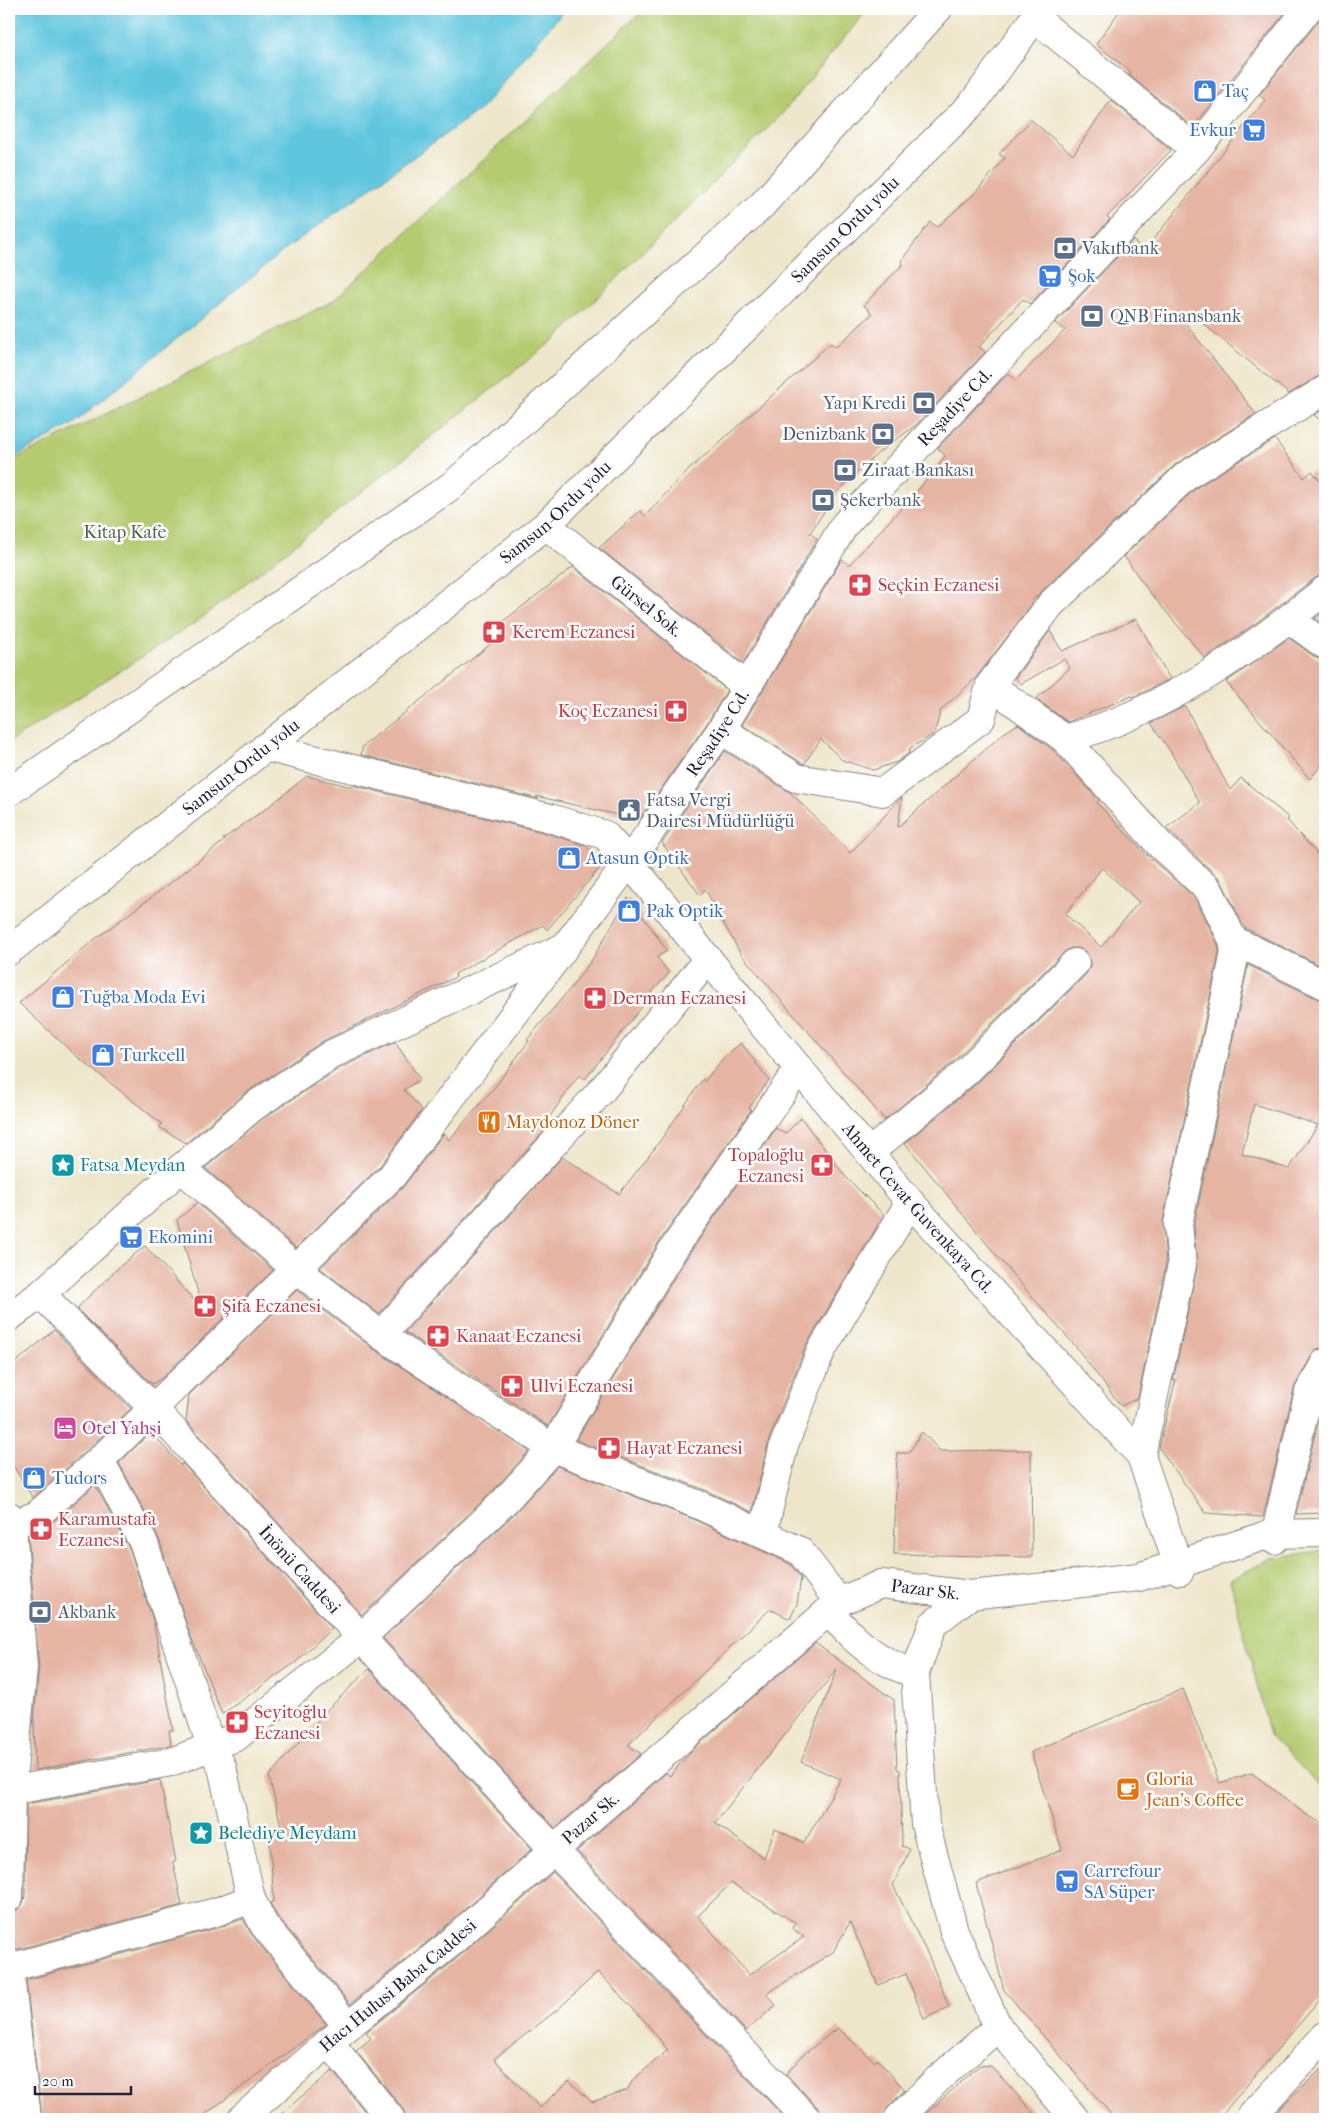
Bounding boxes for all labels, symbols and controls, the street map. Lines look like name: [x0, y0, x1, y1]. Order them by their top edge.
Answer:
shop icon: Taç: [1192, 78, 1218, 104]
place label: Taç: [1222, 81, 1249, 102]
supermarket icon: Evkur: [1241, 117, 1267, 143]
place label: Evkur: [1189, 120, 1236, 141]
street label: Samsun-Ordu yolu: [787, 172, 904, 288]
bank icon: Vakıfbank: [1052, 235, 1078, 261]
place label: Vakıfbank: [1081, 238, 1160, 259]
supermarket icon: Şok: [1037, 263, 1063, 289]
place label: Şok: [1068, 266, 1096, 287]
bank icon: QNB Finansbank: [1079, 303, 1105, 329]
place label: QNB Finansbank: [1110, 306, 1242, 327]
street label: Reşadiye Cd.: [913, 364, 997, 451]
bank icon: Yapı Kredi: [911, 390, 937, 416]
place label: Yapı Kredi: [822, 393, 907, 414]
bank icon: Denizbank: [870, 421, 896, 447]
place label: Denizbank: [782, 424, 867, 445]
street label: Samsun-Ordu yolu: [496, 457, 616, 569]
bank icon: Ziraat Bankası: [832, 457, 858, 483]
place label: Ziraat Bankası: [862, 460, 975, 481]
bank icon: Şekerbank: [810, 487, 836, 513]
place label: Şekerbank: [840, 490, 922, 511]
park label: Kitap Kafe: [84, 522, 167, 543]
street label: Gürsel Sok.: [606, 571, 686, 642]
pharmacy icon: Seçkin Eczanesi: [847, 572, 873, 598]
place label: Seçkin Eczanesi: [878, 575, 1000, 596]
pharmacy icon: Kerem Eczanesi: [481, 619, 507, 645]
place label: Kerem Eczanesi: [512, 622, 636, 643]
street label: Reşadiye Cd.: [682, 686, 754, 781]
pharmacy icon: Koç Eczanesi: [663, 698, 689, 724]
place label: Koç Eczanesi: [558, 701, 659, 722]
street label: Samsun-Ordu yolu: [179, 715, 304, 820]
place label: Fatsa Vergi Dairesi Müdürlüğü: [646, 790, 794, 832]
public building icon: Fatsa Vergi Dairesi Müdürlüğü: [616, 797, 642, 823]
shop icon: Atasun Optik: [556, 845, 582, 871]
place label: Atasun Optik: [585, 848, 689, 869]
shop icon: Pak Optik: [616, 898, 642, 924]
place label: Pak Optik: [646, 901, 724, 922]
shop icon: Tuğba Moda Evi: [50, 984, 76, 1010]
pharmacy icon: Derman Eczanesi: [582, 985, 608, 1011]
place label: Tuğba Moda Evi: [80, 987, 206, 1008]
place label: Derman Eczanesi: [612, 988, 747, 1009]
shop icon: Turkcell: [90, 1042, 116, 1068]
place label: Turkcell: [120, 1045, 185, 1066]
restaurant icon: Maydonoz Döner: [476, 1109, 502, 1135]
place label: Maydonoz Döner: [506, 1112, 640, 1133]
street label: Ahmet Cevat Guvenkaya Cd.: [837, 1118, 998, 1298]
place label: Topaloğlu Eczanesi: [728, 1145, 805, 1187]
place icon: Fatsa Meydan: [50, 1152, 76, 1178]
pharmacy icon: Topaloğlu Eczanesi: [809, 1152, 835, 1178]
place label: Fatsa Meydan: [80, 1155, 186, 1176]
supermarket icon: Ekomini: [118, 1224, 144, 1250]
place label: Ekomini: [148, 1227, 214, 1248]
pharmacy icon: Şifa Eczanesi: [192, 1293, 218, 1319]
place label: Şifa Eczanesi: [222, 1296, 322, 1317]
pharmacy icon: Kanaat Eczanesi: [425, 1323, 451, 1349]
place label: Kanaat Eczanesi: [456, 1326, 582, 1347]
pharmacy icon: Ulvi Eczanesi: [499, 1373, 525, 1399]
place label: Ulvi Eczanesi: [530, 1376, 634, 1397]
hotel icon: Otel Yahşi: [52, 1415, 78, 1441]
place label: Otel Yahşi: [82, 1418, 162, 1439]
pharmacy icon: Hayat Eczanesi: [596, 1435, 622, 1461]
place label: Hayat Eczanesi: [626, 1438, 743, 1459]
shop icon: Tudors: [21, 1465, 47, 1491]
place label: Tudors: [52, 1468, 107, 1489]
place label: Karamustafa Eczanesi: [58, 1509, 157, 1551]
pharmacy icon: Karamustafa Eczanesi: [28, 1516, 54, 1542]
street label: İnönü Caddesi: [254, 1521, 345, 1619]
street label: Pazar Sk.: [890, 1575, 961, 1605]
bank icon: Akbank: [27, 1599, 53, 1625]
place label: Akbank: [57, 1602, 117, 1623]
place label: Seyitoğlu Eczanesi: [254, 1702, 327, 1744]
pharmacy icon: Seyitoğlu Eczanesi: [224, 1709, 250, 1735]
place label: Gloria Jean's Coffee: [1144, 1769, 1244, 1811]
cafe icon: Gloria Jean's Coffee: [1115, 1776, 1141, 1802]
street label: Pazar Sk.: [558, 1788, 624, 1849]
place icon: Belediye Meydanı: [188, 1820, 214, 1846]
place label: Belediye Meydanı: [218, 1823, 357, 1844]
place label: Carrefour SA Süper: [1084, 1861, 1161, 1903]
supermarket icon: Carrefour SA Süper: [1054, 1868, 1080, 1894]
street label: Hacı Hulusi Baba Caddesi: [315, 1914, 481, 2057]
scale bar: [35, 2063, 131, 2095]
text: 20 m: [42, 2072, 74, 2090]

